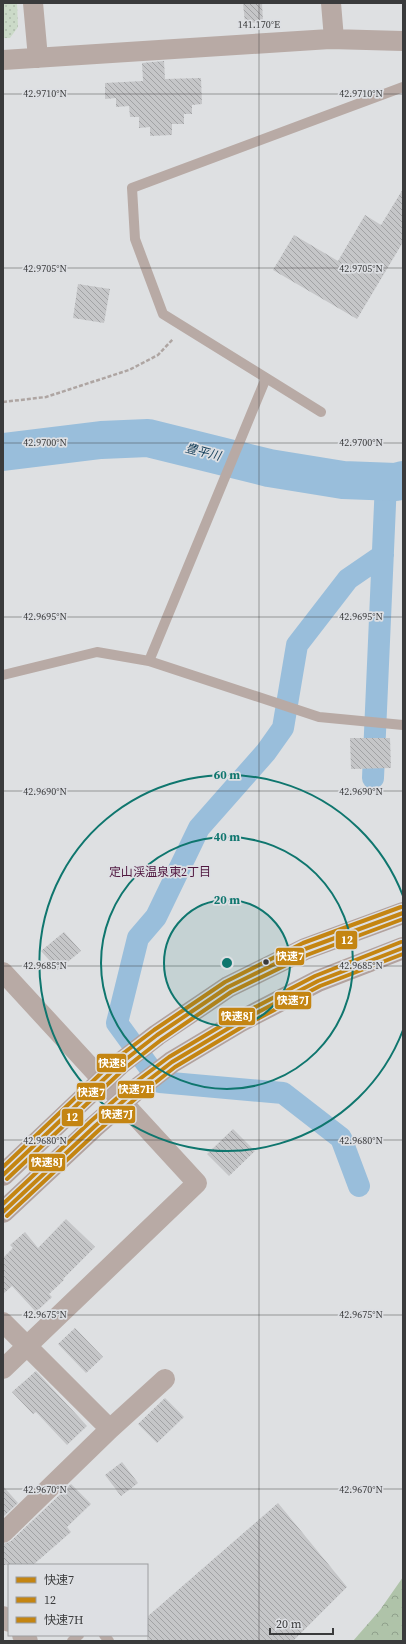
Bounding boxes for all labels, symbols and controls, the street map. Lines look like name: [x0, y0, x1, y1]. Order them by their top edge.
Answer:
text: 141.170°E: [238, 18, 280, 31]
text: 42.9710°N: [23, 87, 67, 100]
text: 42.9710°N: [339, 87, 383, 100]
text: 42.9705°N: [23, 262, 67, 275]
text: 42.9705°N: [339, 262, 383, 275]
text: 42.9700°N: [23, 436, 67, 449]
text: 42.9700°N: [339, 436, 383, 449]
water label: 豊平川: [184, 440, 224, 465]
text: 42.9695°N: [23, 610, 67, 623]
text: 42.9695°N: [339, 610, 383, 623]
text: 60 m: [214, 767, 240, 783]
text: 42.9690°N: [23, 785, 67, 798]
text: 42.9690°N: [339, 785, 383, 798]
text: 40 m: [214, 829, 240, 845]
district label: 定山渓温泉東2丁目: [109, 864, 211, 880]
text: 20 m: [214, 892, 240, 908]
line badge: 12: [335, 930, 358, 950]
text: 12: [341, 933, 353, 948]
line badge: 快速7: [275, 947, 305, 966]
text: 快速7: [276, 949, 304, 964]
centre of rings: [220, 956, 234, 970]
unlabelled marker: [261, 957, 271, 967]
text: 42.9685°N: [23, 959, 67, 972]
text: 42.9685°N: [339, 959, 383, 972]
line badge: 快速7J: [274, 991, 312, 1010]
text: 快速7J: [277, 993, 310, 1008]
line badge: 快速8J: [218, 1007, 256, 1026]
text: 快速8J: [221, 1009, 254, 1024]
line badge: 快速8: [96, 1053, 127, 1073]
text: 快速8: [98, 1056, 126, 1071]
line badge: 快速7H: [117, 1080, 155, 1099]
line badge: 快速7: [76, 1082, 106, 1101]
text: 快速7H: [118, 1082, 155, 1097]
text: 快速7: [77, 1085, 105, 1100]
line badge: 快速7J: [98, 1105, 136, 1124]
text: 快速7J: [101, 1107, 134, 1122]
line badge: 12: [61, 1108, 84, 1127]
text: 12: [66, 1110, 78, 1125]
text: 42.9680°N: [23, 1134, 67, 1147]
text: 42.9680°N: [339, 1134, 383, 1147]
line badge: 快速8J: [28, 1153, 66, 1172]
text: 快速8J: [31, 1155, 64, 1170]
text: 42.9675°N: [23, 1308, 67, 1321]
text: 42.9675°N: [339, 1308, 383, 1321]
text: 42.9670°N: [23, 1483, 67, 1496]
text: 42.9670°N: [339, 1483, 383, 1496]
legend: [8, 1564, 148, 1636]
text: 快速7: [44, 1572, 74, 1588]
text: 12: [44, 1592, 56, 1608]
scale bar: [270, 1610, 333, 1636]
text: 快速7H: [44, 1612, 83, 1628]
text: 20 m: [276, 1616, 302, 1632]

